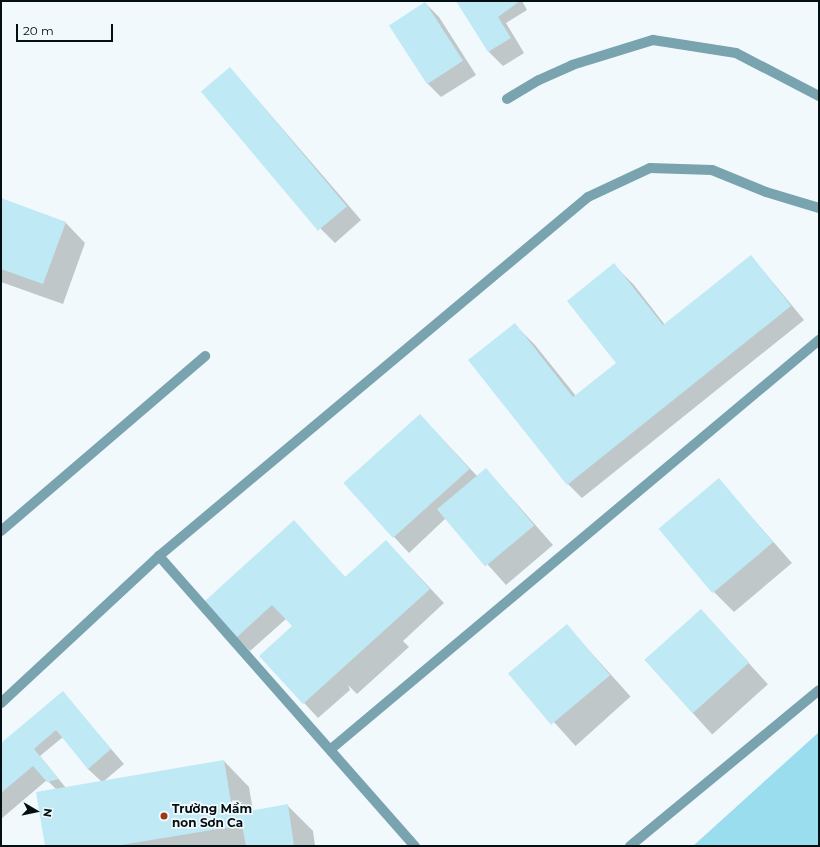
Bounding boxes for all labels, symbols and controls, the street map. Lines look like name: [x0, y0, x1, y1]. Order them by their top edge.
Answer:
scale bar: [18, 16, 115, 42]
text: 20 m: [23, 23, 54, 38]
north arrow: [16, 791, 56, 831]
place label: Trường Mầm non Sơn Ca: [172, 802, 252, 830]
text: N: [40, 807, 55, 818]
marker: Trường Mầm non Sơn Ca: [159, 811, 169, 821]

